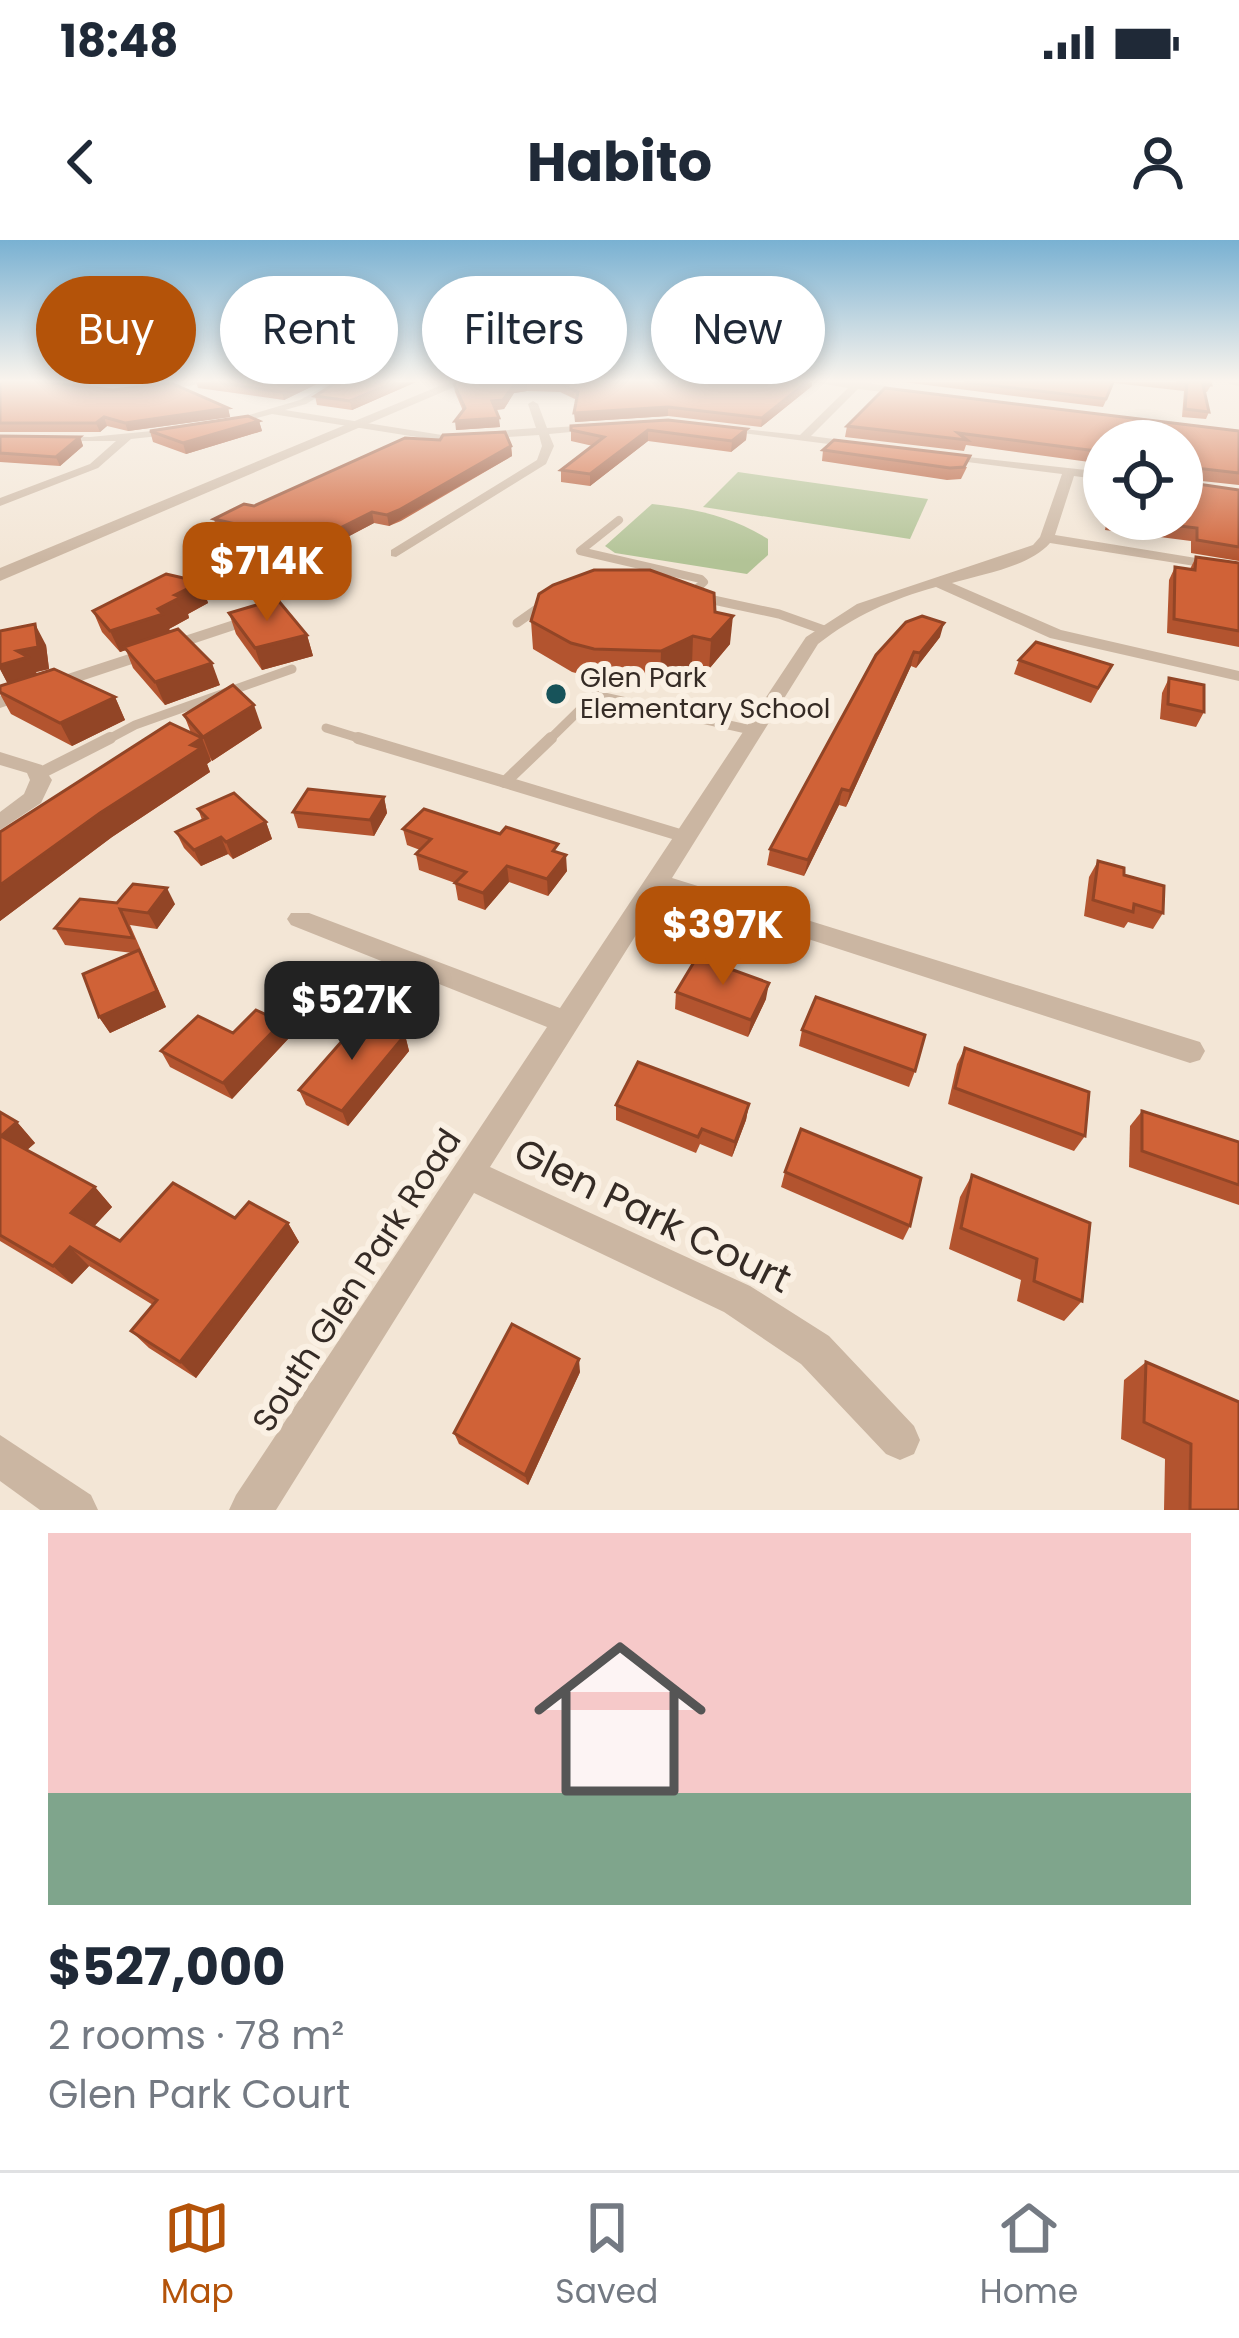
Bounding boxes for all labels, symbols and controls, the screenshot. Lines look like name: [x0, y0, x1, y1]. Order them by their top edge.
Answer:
text: 18:48: [60, 10, 179, 73]
text: Habito: [527, 124, 712, 200]
icon: back: [48, 129, 114, 195]
icon: person: [1125, 129, 1191, 195]
chip: Buy: [36, 276, 196, 384]
chip: Rent: [220, 276, 398, 384]
chip: Filters: [422, 276, 627, 384]
chip: New: [651, 276, 825, 384]
map controls: [1083, 420, 1203, 540]
button: locate: [1083, 420, 1203, 540]
pin: $714K: [183, 522, 351, 624]
text: $714K: [210, 533, 324, 588]
place label: Glen Park Elementary School: [580, 659, 830, 727]
marker: Glen Park Elementary School: [543, 681, 569, 707]
pin: $397K: [639, 886, 807, 988]
text: $397K: [662, 897, 784, 952]
pin: $527K: [268, 961, 436, 1063]
text: $527K: [291, 972, 413, 1027]
street label: South Glen Park Road: [241, 1119, 472, 1441]
street label: Glen Park Court: [505, 1124, 801, 1306]
icon: home: [512, 1611, 728, 1827]
text: $527,000: [48, 1931, 286, 2003]
text: 2 rooms · 78 m²: [48, 2008, 344, 2063]
text: Glen Park Court: [48, 2067, 350, 2122]
tab: Map: [161, 2195, 234, 2317]
tab: Saved: [555, 2195, 658, 2317]
tab: Home: [980, 2195, 1078, 2317]

